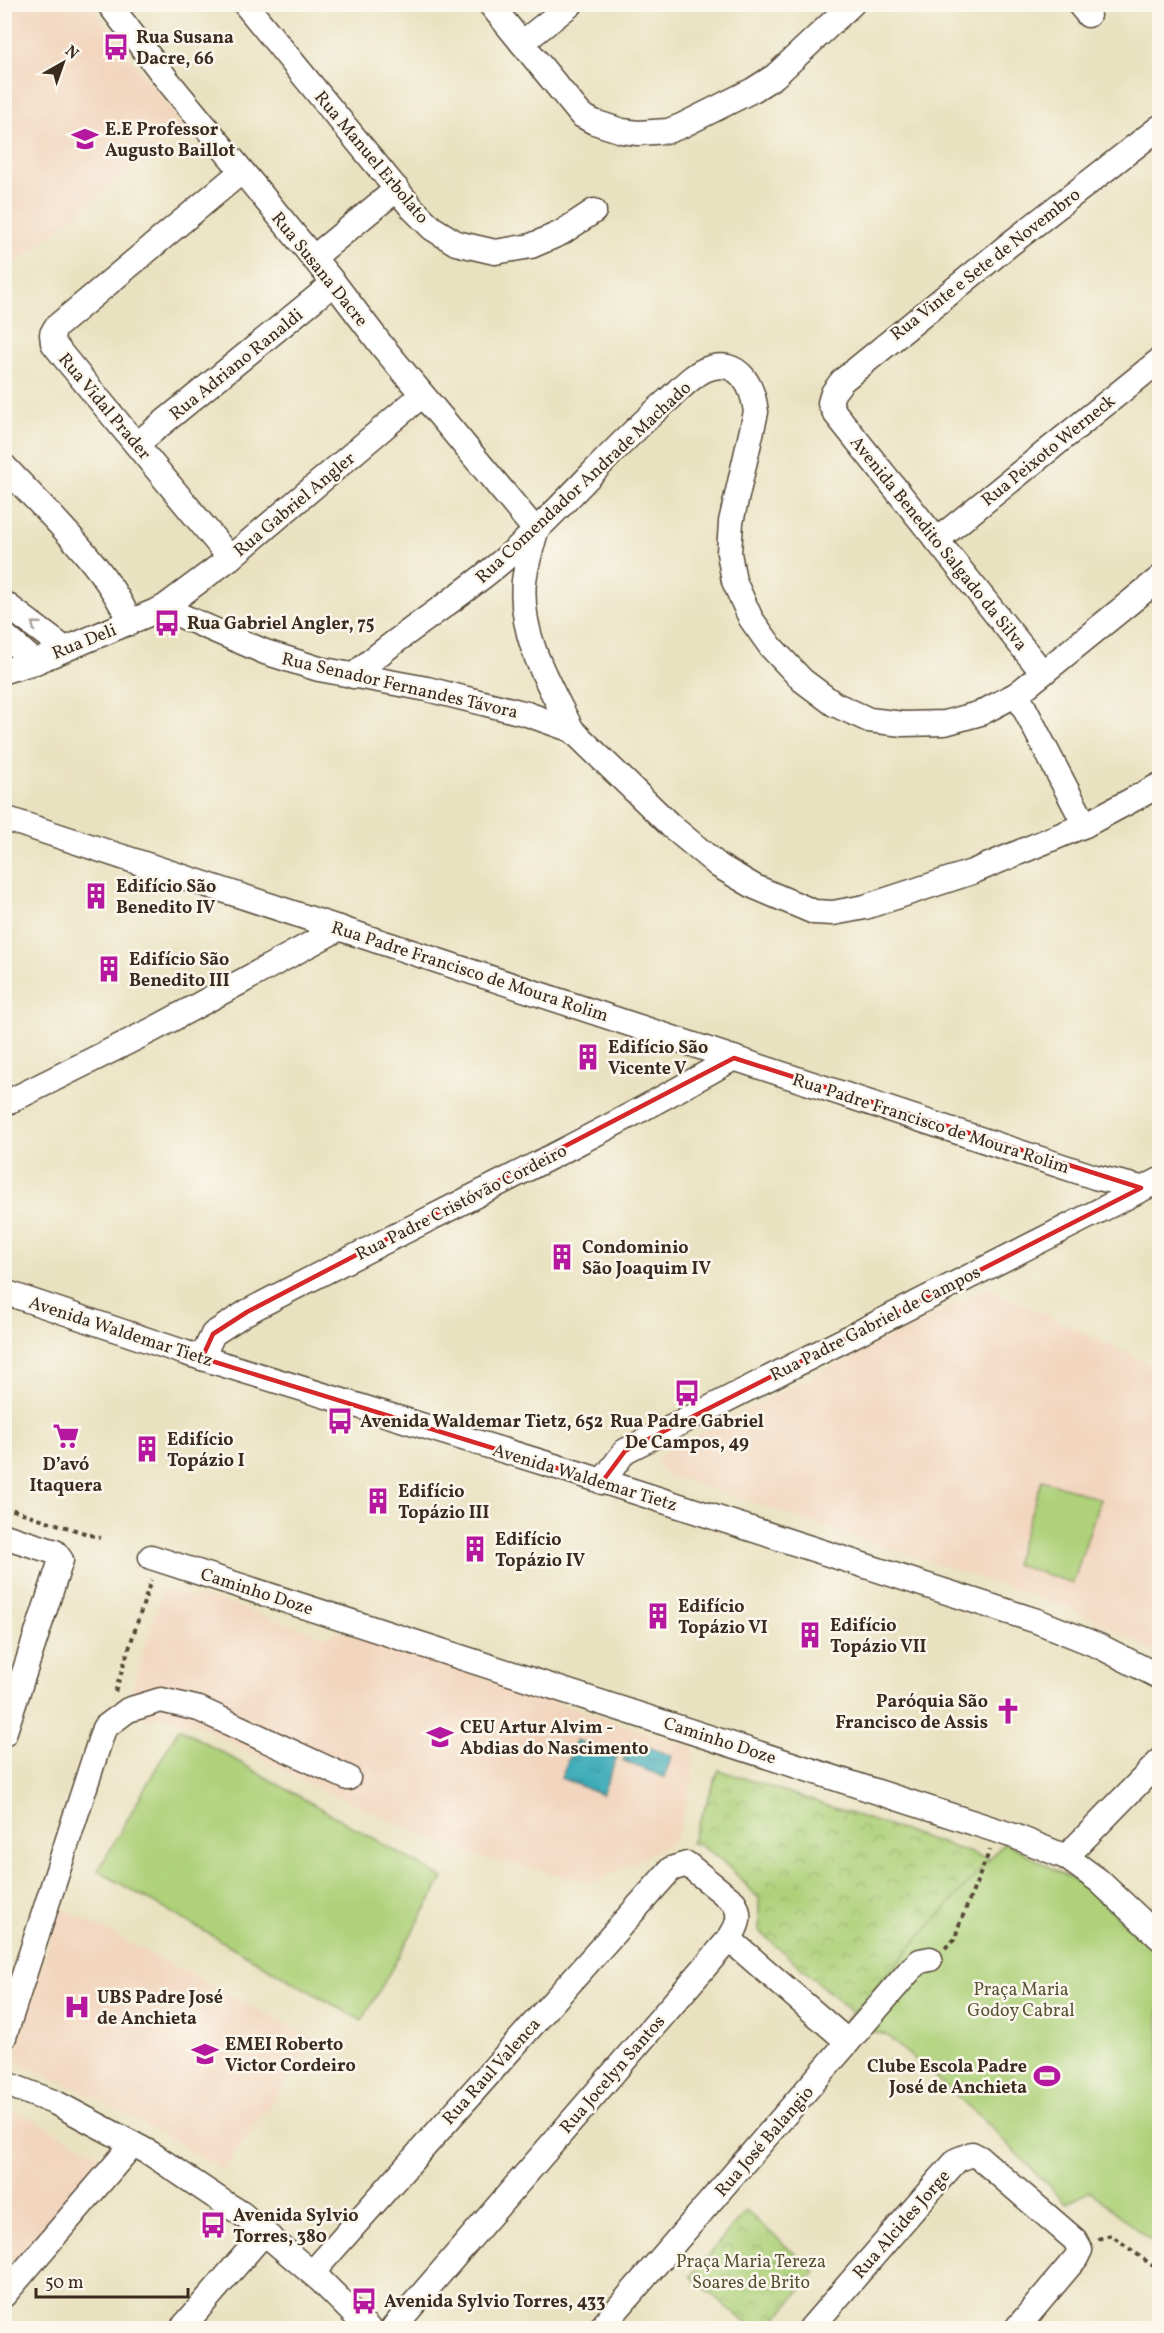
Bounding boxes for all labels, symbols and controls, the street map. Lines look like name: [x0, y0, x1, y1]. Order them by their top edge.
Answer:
place label: Rua Susana Dacre, 66: [136, 26, 234, 72]
bus stop icon: Rua Susana Dacre, 66: [101, 32, 131, 62]
north arrow: [33, 33, 93, 93]
text: N: [60, 41, 83, 65]
street label: Rua Manuel Erbolato: [308, 86, 434, 230]
place label: E.E Professor Augusto Baillot: [105, 118, 236, 164]
school or university icon: E.E Professor Augusto Baillot: [70, 124, 100, 154]
street label: Rua Vinte e Sete de Novembro: [886, 183, 1086, 347]
street label: Rua Susana Dacre: [265, 207, 373, 333]
street label: Rua Adriano Ranaldi: [165, 303, 309, 427]
street label: Rua Vidal Prader: [52, 348, 156, 466]
street label: Rua Comendador Andrade Machado: [471, 376, 697, 590]
street label: Rua Peixoto Werneck: [977, 389, 1121, 513]
street label: Avenida Benedito Salgado da Silva: [843, 431, 1033, 657]
street label: Rua Gabriel Angler: [229, 447, 361, 563]
bus stop icon: Rua Gabriel Angler, 75: [152, 608, 182, 638]
place label: Rua Gabriel Angler, 75: [187, 612, 374, 637]
street label: Rua Deli: [49, 618, 121, 667]
one-way arrow: [31, 622, 42, 633]
street label: Rua Senador Fernandes Távora: [279, 647, 520, 726]
place label: Edifício São Benedito IV: [116, 875, 216, 921]
building icon: Edifício São Benedito IV: [81, 881, 111, 911]
street label: Rua Padre Francisco de Moura Rolim: [328, 916, 611, 1029]
place label: Edifício São Benedito III: [129, 948, 230, 994]
building icon: Edifício São Benedito III: [94, 954, 124, 984]
place label: Edifício São Vicente V: [608, 1036, 708, 1082]
building icon: Edifício São Vicente V: [573, 1042, 603, 1072]
street label: Rua Padre Francisco de Moura Rolim: [789, 1068, 1072, 1181]
street label: Rua Padre Cristóvão Cordeiro: [352, 1139, 572, 1268]
place label: Condominio São Joaquim IV: [582, 1236, 711, 1282]
building icon: Condominio São Joaquim IV: [547, 1242, 577, 1272]
street label: Rua Padre Gabriel de Campos: [766, 1260, 985, 1388]
street label: Avenida Waldemar Tietz: [25, 1291, 216, 1374]
bus stop icon: Rua Padre Gabriel De Campos, 49: [672, 1378, 702, 1408]
bus stop icon: Avenida Waldemar Tietz, 652: [325, 1406, 355, 1436]
place label: Avenida Waldemar Tietz, 652: [360, 1410, 603, 1435]
place label: Rua Padre Gabriel De Campos, 49: [610, 1410, 764, 1456]
supermarket icon: D’avó Itaquera: [51, 1421, 81, 1451]
place label: Edifício Topázio I: [167, 1428, 245, 1474]
building icon: Edifício Topázio I: [132, 1434, 162, 1464]
street label: Avenida Waldemar Tietz: [489, 1438, 680, 1518]
place label: D’avó Itaquera: [30, 1453, 103, 1499]
place label: Edifício Topázio III: [398, 1480, 489, 1526]
building icon: Edifício Topázio III: [363, 1486, 393, 1516]
place label: Edifício Topázio IV: [495, 1528, 586, 1574]
building icon: Edifício Topázio IV: [460, 1534, 490, 1564]
street label: Caminho Doze: [197, 1562, 316, 1622]
place label: Edifício Topázio VI: [678, 1595, 768, 1641]
building icon: Edifício Topázio VI: [643, 1601, 673, 1631]
place label: Edifício Topázio VII: [830, 1614, 927, 1660]
building icon: Edifício Topázio VII: [795, 1620, 825, 1650]
place label: Paróquia São Francisco de Assis: [835, 1690, 988, 1736]
church icon: Paróquia São Francisco de Assis: [993, 1696, 1023, 1726]
street label: Caminho Doze: [660, 1711, 779, 1771]
place label: CEU Artur Alvim - Abdias do Nascimento: [460, 1716, 649, 1762]
school or university icon: CEU Artur Alvim - Abdias do Nascimento: [425, 1722, 455, 1752]
park label: Praça Maria Godoy Cabral: [967, 1978, 1075, 2024]
place label: UBS Padre José de Anchieta: [97, 1986, 223, 2032]
hospital icon: UBS Padre José de Anchieta: [62, 1992, 92, 2022]
street label: Rua Jocelyn Santos: [555, 2010, 672, 2140]
street label: Rua Raul Valenca: [437, 2013, 547, 2131]
place label: EMEI Roberto Victor Cordeiro: [225, 2033, 356, 2079]
school or university icon: EMEI Roberto Victor Cordeiro: [190, 2039, 220, 2069]
place label: Clube Escola Padre José de Anchieta: [867, 2055, 1027, 2101]
sports icon: Clube Escola Padre José de Anchieta: [1032, 2061, 1062, 2091]
street label: Rua José Balangio: [710, 2081, 820, 2203]
street label: Rua Alcides Jorge: [848, 2165, 957, 2285]
place label: Avenida Sylvio Torres, 380: [233, 2204, 359, 2250]
bus stop icon: Avenida Sylvio Torres, 380: [198, 2210, 228, 2240]
park label: Praça Maria Tereza Soares de Brito: [676, 2250, 826, 2296]
scale bar: [36, 2261, 188, 2299]
text: 50 m: [45, 2271, 84, 2296]
bus stop icon: Avenida Sylvio Torres, 433: [349, 2286, 379, 2316]
place label: Avenida Sylvio Torres, 433: [384, 2290, 605, 2315]

